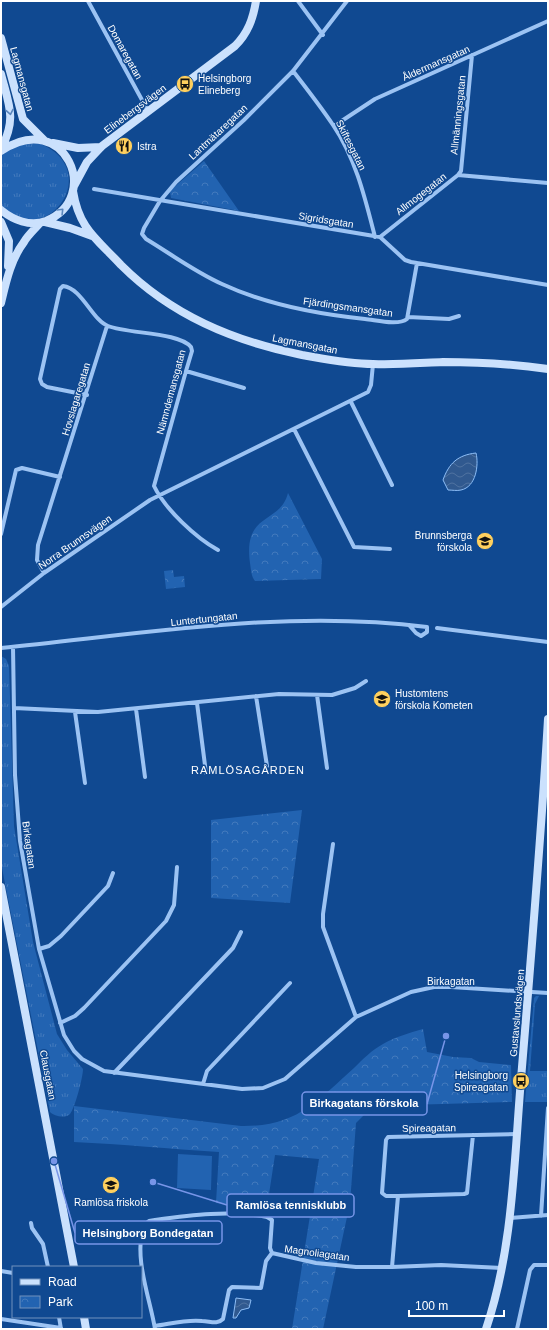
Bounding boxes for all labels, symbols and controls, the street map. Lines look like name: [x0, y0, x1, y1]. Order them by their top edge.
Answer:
street label: Domaregatan: [106, 23, 144, 81]
street label: Åldermansgatan: [400, 42, 472, 83]
street label: Lagmansgatan: [8, 46, 36, 112]
place label: Helsingborg Elineberg: [198, 73, 251, 96]
bus stop icon: Helsingborg Elineberg: [175, 74, 195, 94]
street label: Allmänningsgatan: [448, 75, 468, 155]
street label: Elinebergsvägen: [102, 82, 168, 136]
street label: Lantmätaregatan: [187, 102, 249, 162]
one-way arrow: [5, 109, 13, 115]
street label: Skiftesgatan: [334, 118, 368, 172]
restaurant icon: Istra: [114, 136, 134, 156]
place label: Istra: [137, 141, 157, 152]
street label: Allmogegatan: [394, 171, 448, 217]
one-way arrow: [56, 208, 64, 216]
street label: Sigridsgatan: [298, 210, 354, 230]
street label: Fjärdingsmansgatan: [302, 295, 394, 319]
street label: Lagmansgatan: [271, 332, 339, 356]
street label: Nämndemansgatan: [154, 348, 188, 436]
street label: Hovslagaregatan: [60, 361, 92, 437]
street label: Norra Brunnsvägen: [36, 513, 114, 571]
place label: Brunnsberga förskola: [415, 530, 472, 553]
school or university icon: Brunnsberga förskola: [475, 531, 495, 551]
street label: Luntertungatan: [170, 610, 238, 628]
place label: Hustomtens förskola Kometen: [395, 688, 473, 711]
school or university icon: Hustomtens förskola Kometen: [372, 689, 392, 709]
district label: RAMLÖSAGÅRDEN: [191, 764, 305, 776]
street label: Birkagatan: [20, 821, 38, 869]
street label: Gustavslundsvägen: [508, 969, 526, 1057]
street label: Birkagatan: [427, 976, 475, 987]
street label: Clausgatan: [38, 1049, 58, 1101]
place label: Helsingborg Spireagatan: [454, 1070, 508, 1093]
bus stop icon: Helsingborg Spireagatan: [511, 1071, 531, 1091]
callout: Birkagatans förskola: [302, 1092, 427, 1115]
text: Birkagatans förskola: [310, 1097, 419, 1109]
street label: Spireagatan: [402, 1122, 456, 1134]
school or university icon: Ramlösa friskola: [101, 1175, 121, 1195]
callout: Ramlösa tennisklubb: [227, 1194, 354, 1217]
place label: Ramlösa friskola: [74, 1197, 148, 1208]
text: Ramlösa tennisklubb: [236, 1199, 347, 1211]
callout: Helsingborg Bondegatan: [75, 1221, 222, 1244]
text: Helsingborg Bondegatan: [83, 1227, 214, 1239]
street label: Magnoliagatan: [284, 1243, 350, 1263]
legend: [12, 1266, 142, 1318]
text: Road: [48, 1275, 77, 1289]
scale bar: [409, 1292, 504, 1318]
text: Park: [48, 1295, 74, 1309]
text: 100 m: [415, 1299, 448, 1313]

